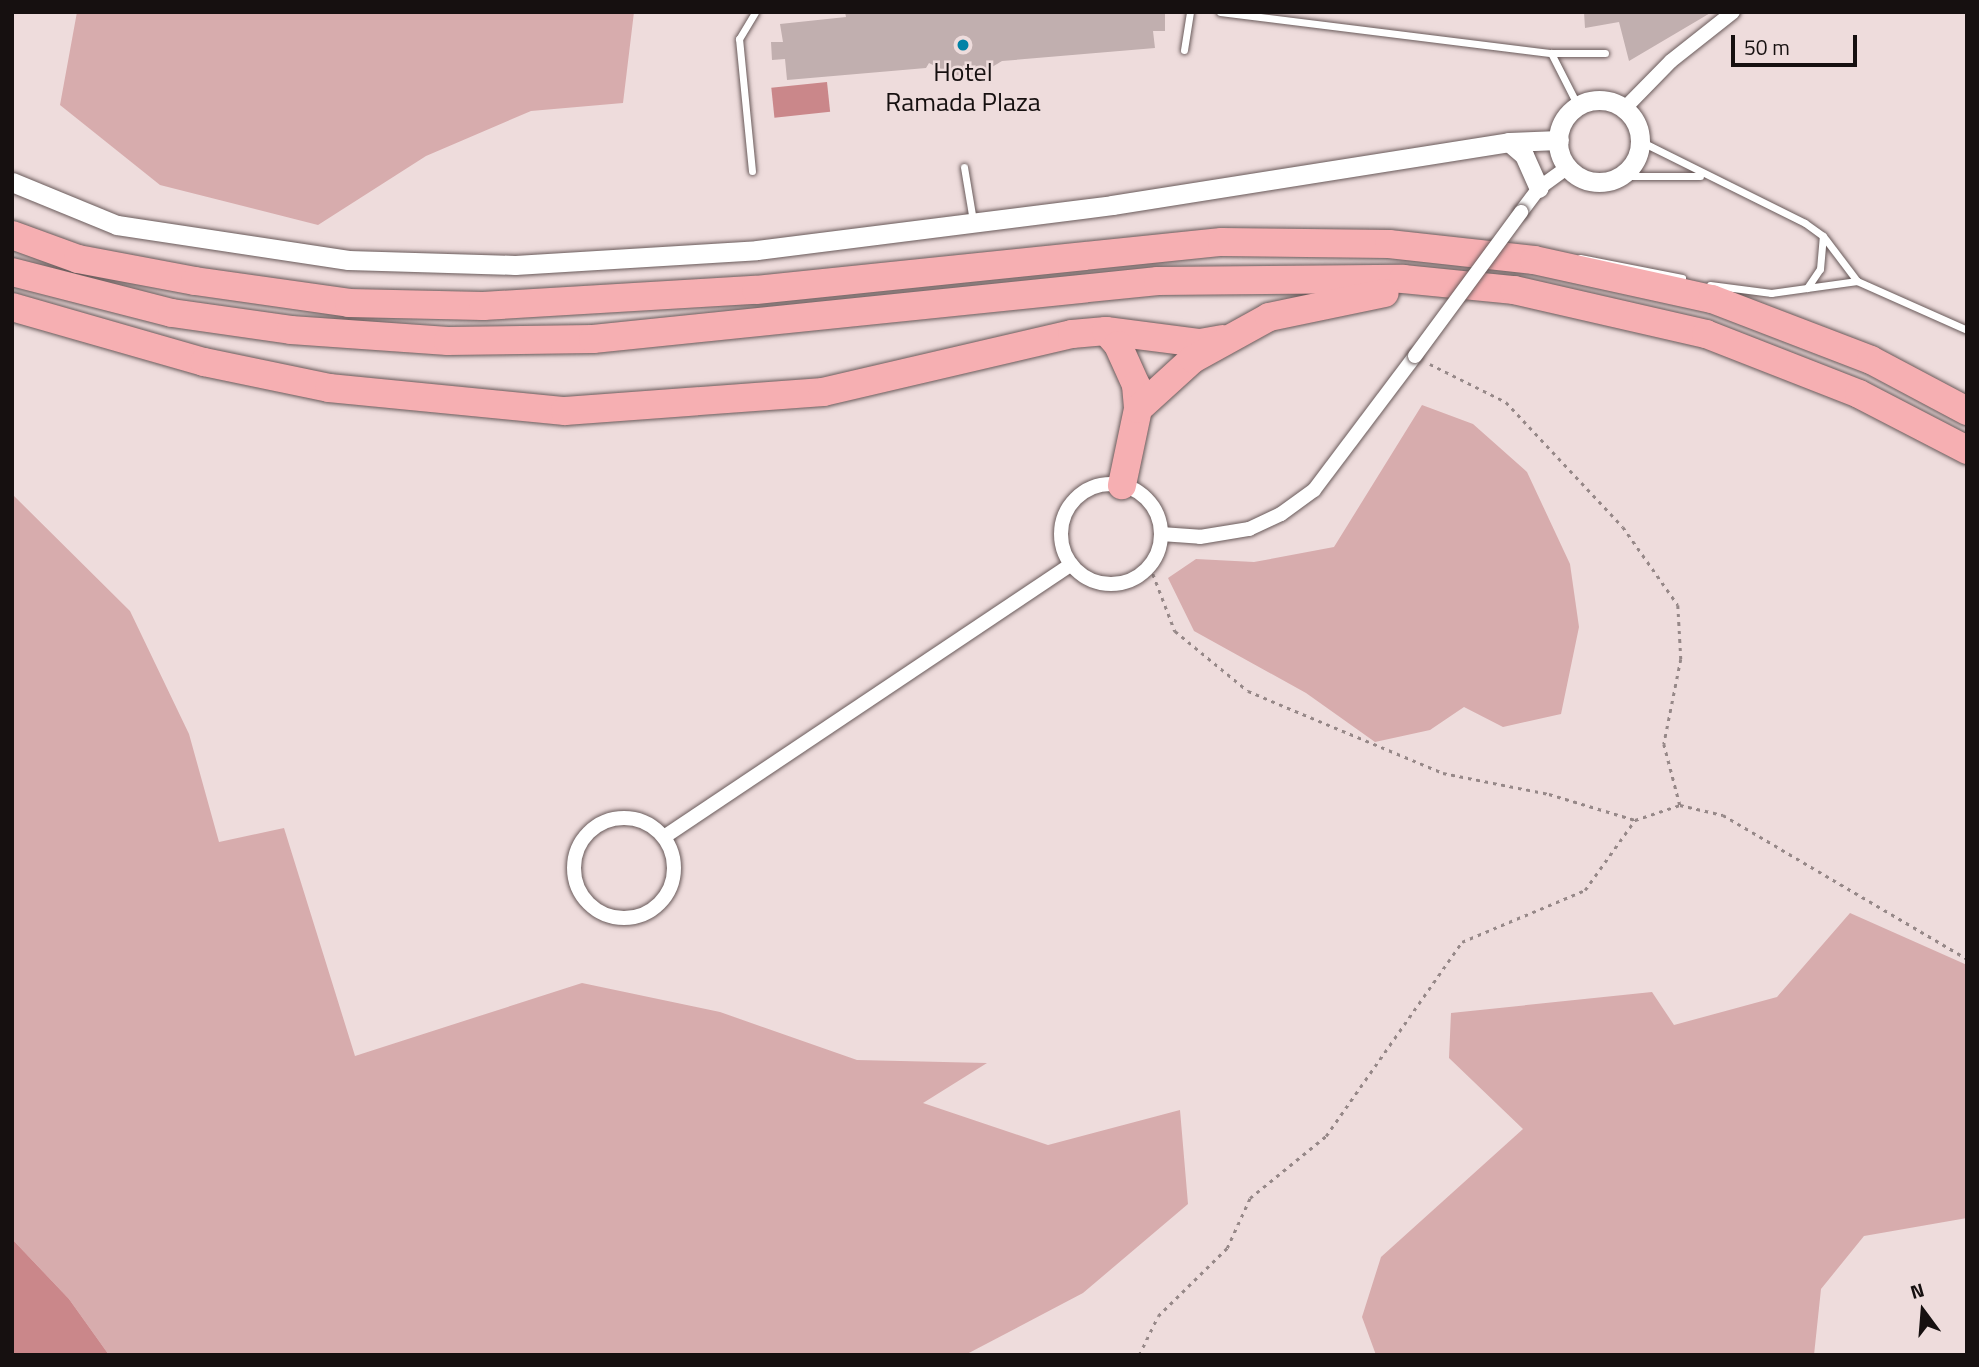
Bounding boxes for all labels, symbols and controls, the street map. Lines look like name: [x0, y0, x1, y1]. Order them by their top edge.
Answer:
scale bar: [1734, 21, 1860, 65]
text: 50 m: [1744, 31, 1790, 63]
marker: Hotel Ramada Plaza: [955, 37, 971, 53]
place label: Hotel Ramada Plaza: [885, 56, 1041, 118]
text: N: [1907, 1275, 1927, 1306]
north arrow: [1888, 1276, 1958, 1346]

